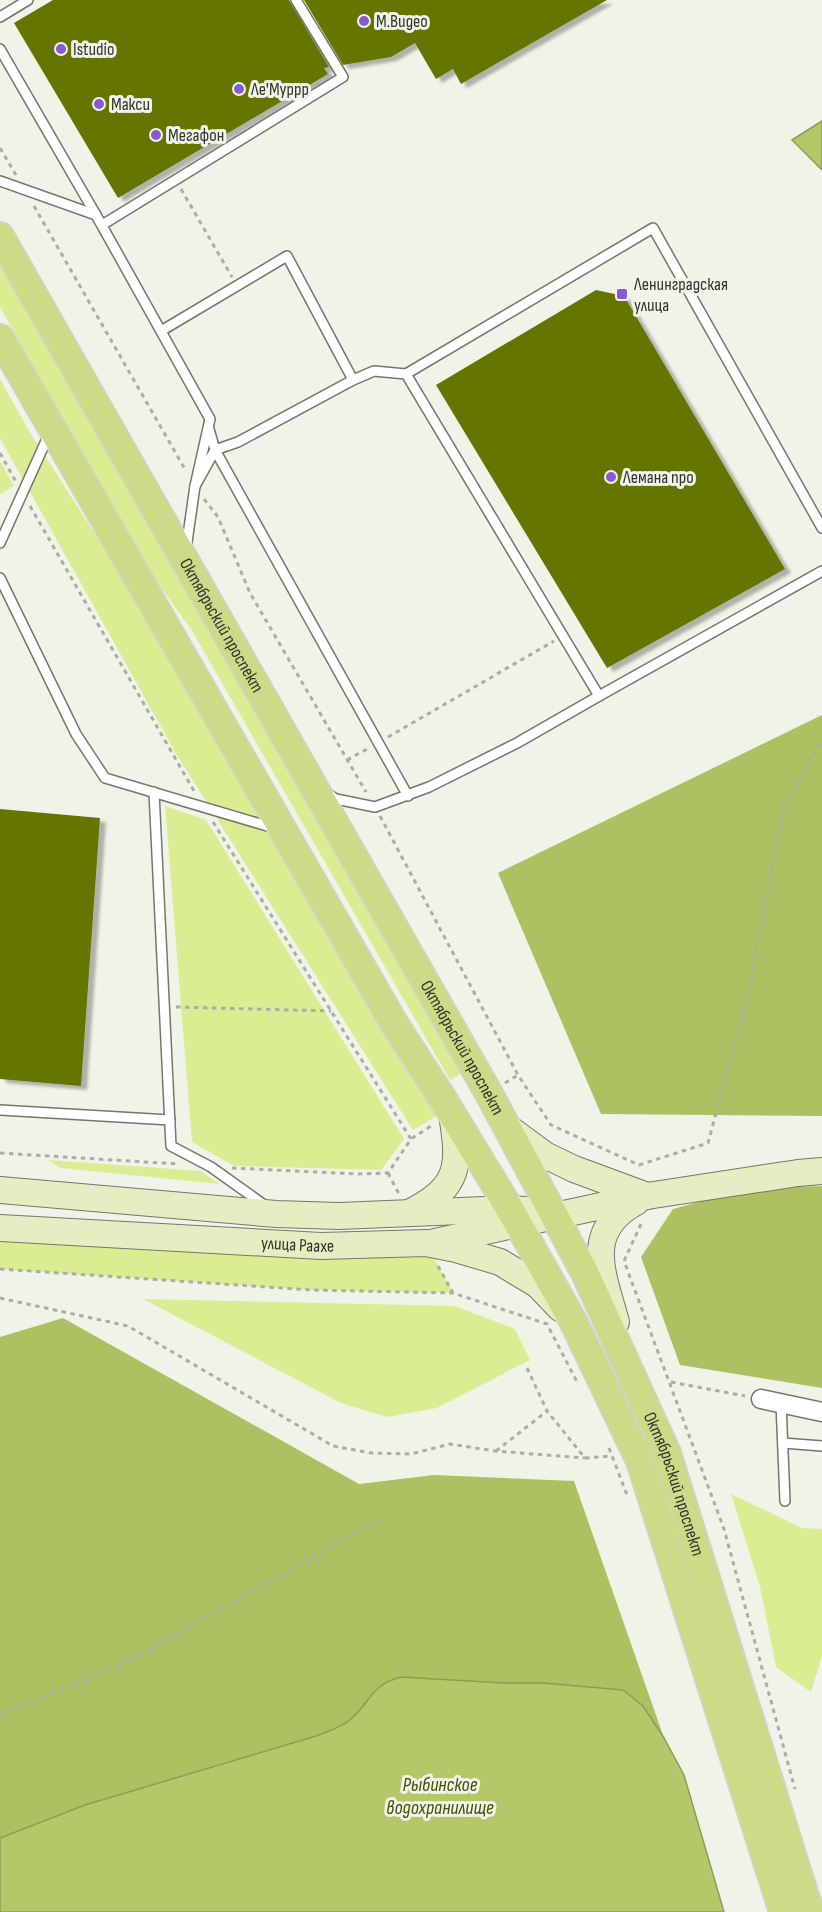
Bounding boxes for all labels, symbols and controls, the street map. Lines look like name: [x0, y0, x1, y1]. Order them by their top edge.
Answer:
place label: М.Видео: [376, 11, 428, 32]
marker: М.Видео: [357, 14, 371, 28]
place label: Istudio: [73, 39, 114, 60]
marker: Istudio: [54, 42, 68, 56]
place label: Ле'Муррр: [250, 79, 309, 100]
marker: Ле'Муррр: [232, 82, 246, 96]
place label: Макси: [111, 94, 150, 115]
marker: Макси: [92, 97, 106, 111]
place label: Мегафон: [168, 125, 224, 146]
marker: Мегафон: [149, 128, 163, 142]
place label: Ленинградская улица: [633, 274, 728, 316]
marker: Ленинградская улица: [615, 287, 629, 301]
place label: Лемана про: [622, 467, 694, 488]
marker: Лемана про: [604, 470, 618, 484]
street label: Октябрьский проспект: [175, 555, 268, 696]
street label: Октябрьский проспект: [416, 977, 508, 1119]
street label: улица Раахе: [260, 1233, 334, 1257]
street label: Октябрьский проспект: [639, 1409, 708, 1559]
water label: Рыбинское водохранилище: [386, 1773, 494, 1820]

